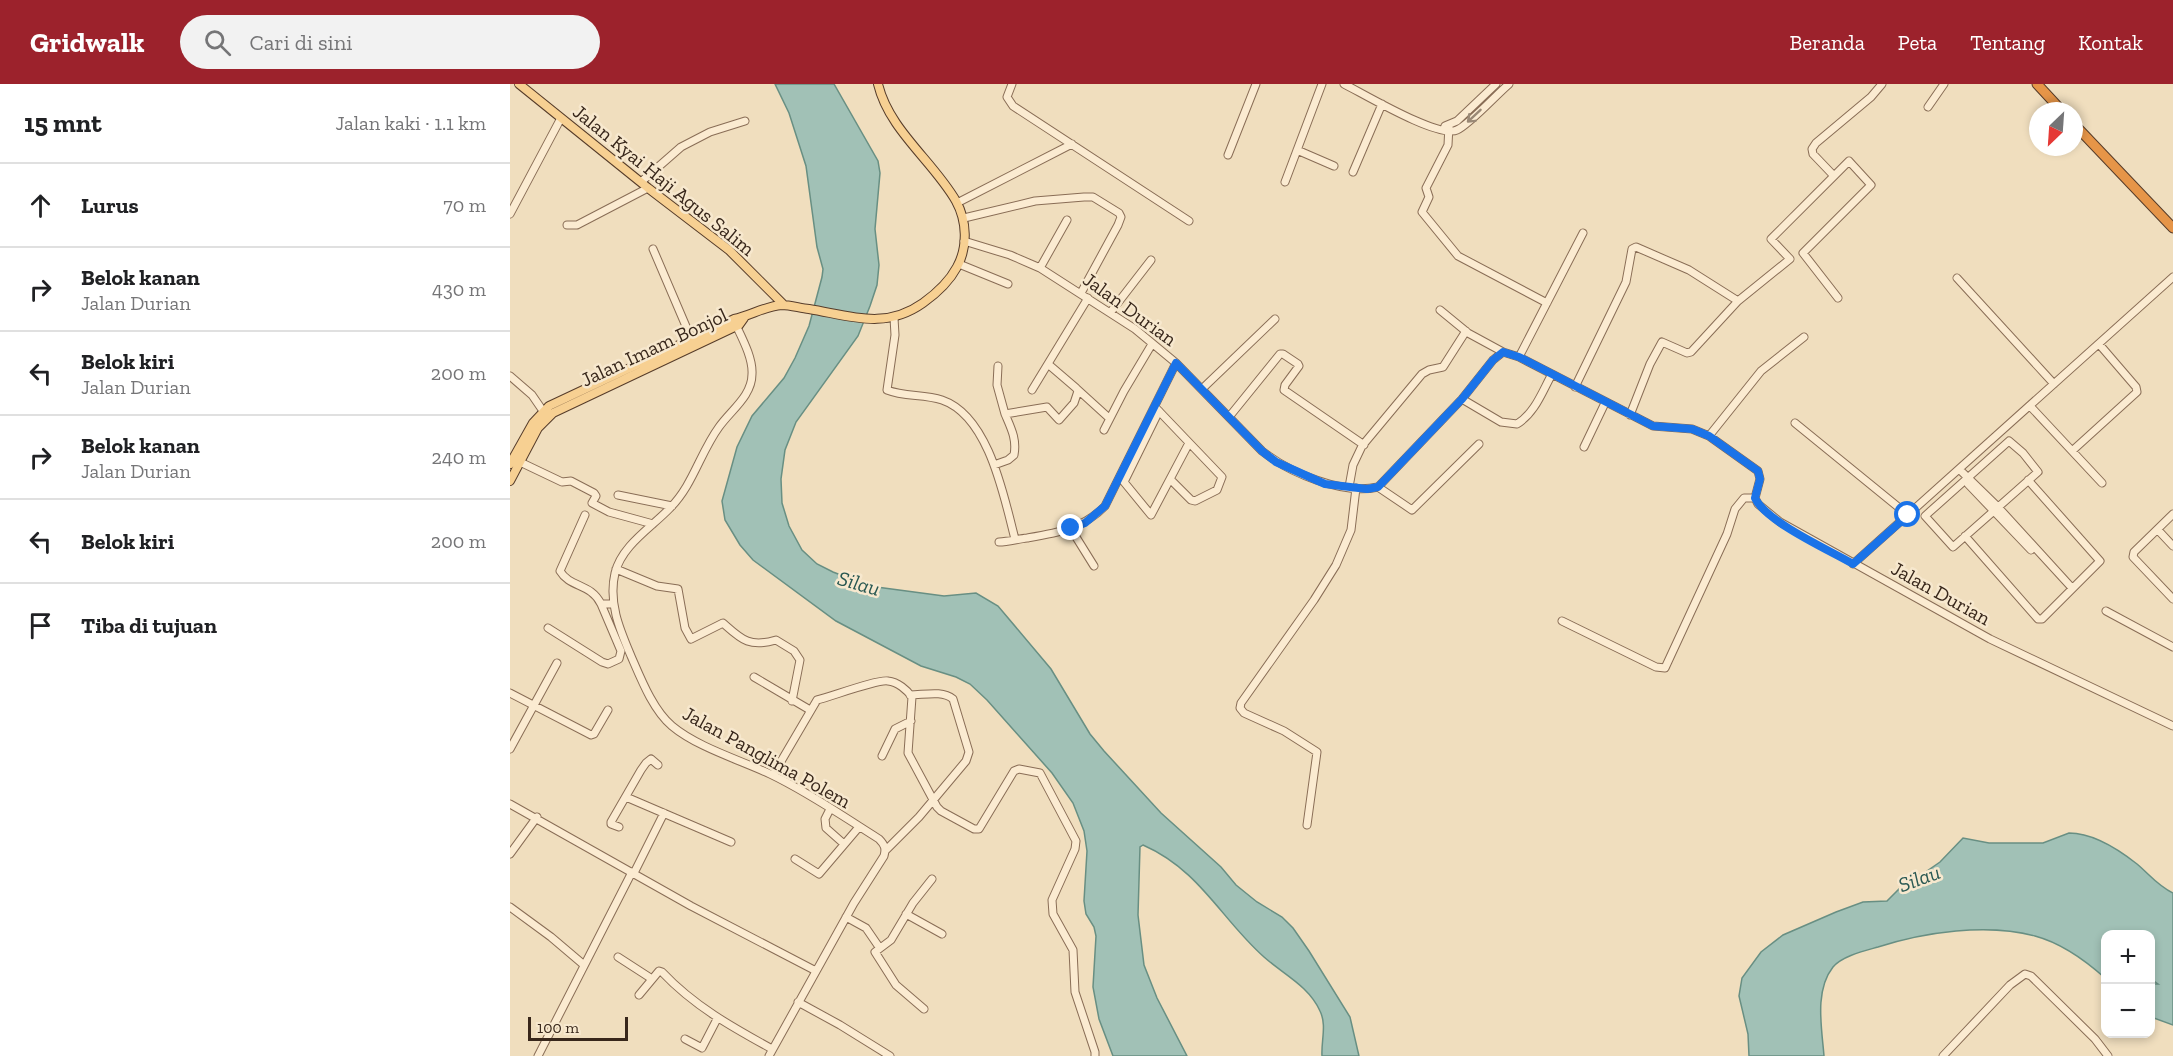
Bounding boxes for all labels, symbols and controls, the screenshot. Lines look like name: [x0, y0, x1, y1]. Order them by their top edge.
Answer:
search box: [180, 15, 600, 69]
text: Gridwalk: [30, 26, 144, 59]
icon: search: [201, 26, 234, 59]
text: Cari di sini: [249, 29, 352, 56]
text: Beranda: [1790, 30, 1865, 55]
text: Peta: [1898, 30, 1937, 55]
text: Tentang: [1970, 30, 2045, 55]
text: Kontak: [2078, 30, 2143, 55]
street label: Jalan Kyai Haji Agus Salim: [568, 99, 760, 261]
north arrow: [2029, 102, 2083, 156]
text: 15 mnt: [24, 107, 101, 139]
one-way arrow: [1467, 108, 1482, 123]
text: Jalan kaki · 1.1 km: [335, 111, 486, 135]
icon: ahead: [24, 189, 57, 222]
text: Lurus: [81, 192, 139, 219]
text: 70 m: [443, 193, 486, 217]
text: Belok kanan: [81, 264, 200, 291]
street label: Jalan Durian: [1079, 267, 1182, 351]
icon: right: [24, 273, 57, 306]
text: 430 m: [432, 277, 486, 301]
text: Jalan Durian: [81, 291, 191, 315]
street label: Jalan Imam Bonjol: [577, 303, 731, 391]
text: Belok kiri: [81, 348, 174, 375]
icon: left: [24, 357, 57, 390]
text: 200 m: [431, 361, 486, 385]
text: Jalan Durian: [81, 375, 191, 399]
text: Belok kanan: [81, 432, 200, 459]
icon: right: [24, 441, 57, 474]
text: 240 m: [432, 445, 486, 469]
text: Jalan Durian: [81, 459, 191, 483]
route start: [1894, 501, 1920, 527]
route end: [1057, 514, 1083, 540]
icon: left: [24, 525, 57, 558]
text: Belok kiri: [81, 528, 174, 555]
text: 200 m: [431, 529, 486, 553]
street label: Jalan Durian: [1887, 556, 1995, 630]
water label: Silau: [835, 565, 883, 601]
icon: arrive: [24, 609, 57, 642]
text: Tiba di tujuan: [81, 612, 217, 639]
street label: Jalan Panglima Polem: [679, 701, 856, 814]
water label: Silau: [1895, 859, 1943, 897]
map controls: [2101, 930, 2155, 1038]
button: +: [2101, 930, 2155, 984]
button: −: [2101, 984, 2155, 1038]
scale bar: [528, 1014, 628, 1042]
text: 100 m: [537, 1018, 579, 1037]

